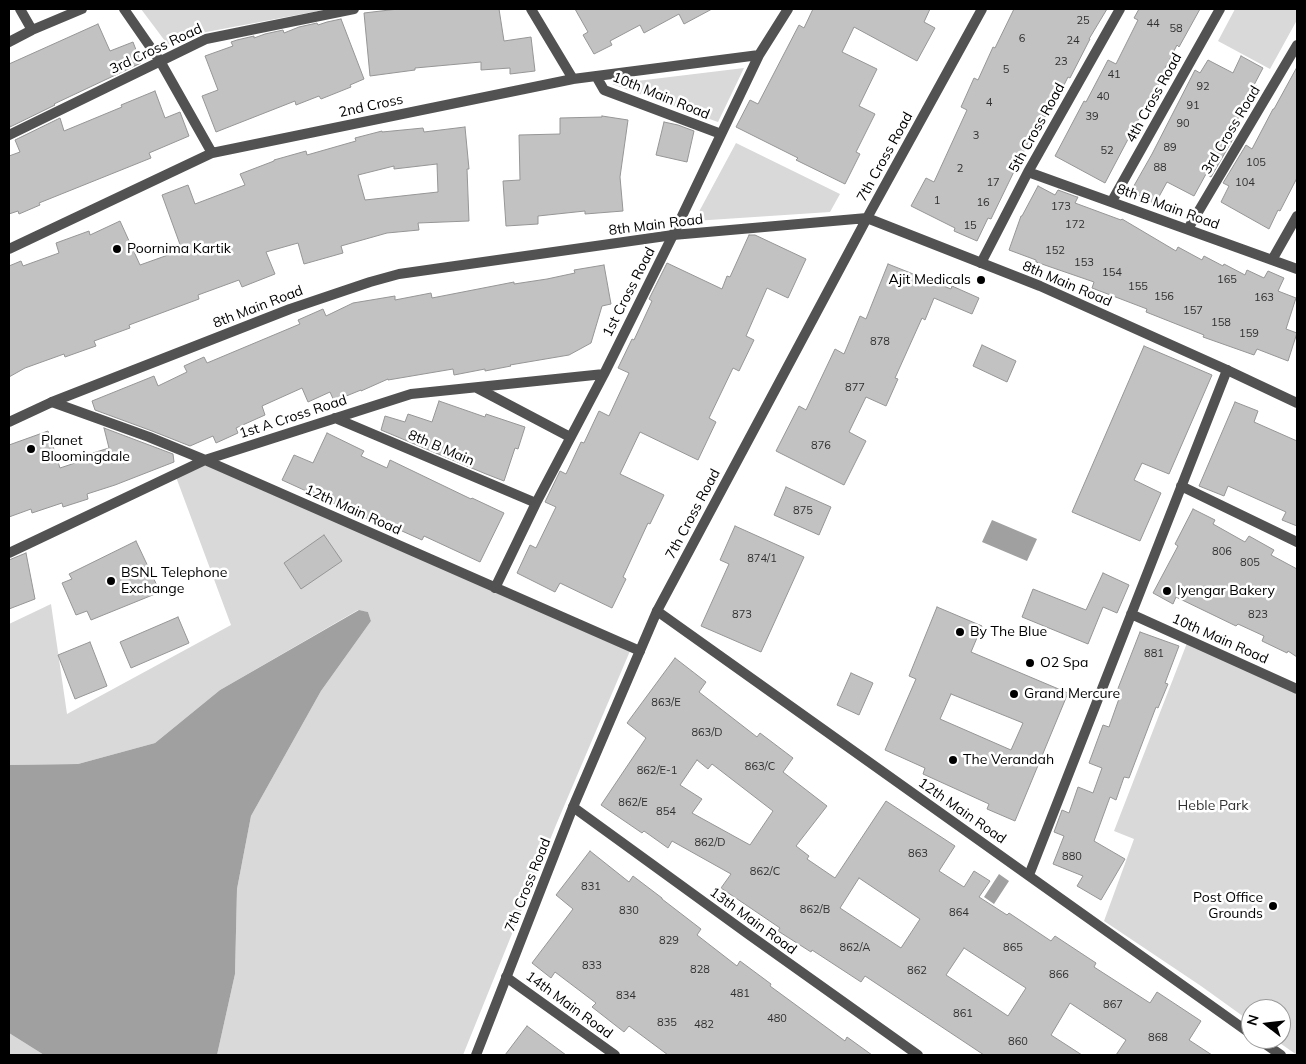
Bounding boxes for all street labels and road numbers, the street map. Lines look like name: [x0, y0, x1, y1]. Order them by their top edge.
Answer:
street label: 3rd Cross Road: [107, 20, 205, 78]
street label: 4th Cross Road: [1123, 50, 1185, 146]
street label: 10th Main Road: [610, 69, 712, 123]
street label: 5th Cross Road: [1006, 80, 1068, 176]
street label: 3rd Cross Road: [1198, 83, 1264, 177]
street label: 2nd Cross: [337, 91, 405, 121]
street label: 7th Cross Road: [854, 109, 916, 205]
street label: 8th B Main Road: [1114, 181, 1222, 233]
street label: 8th Main Road: [608, 211, 704, 239]
street label: 1st Cross Road: [599, 244, 659, 340]
street label: 8th Main Road: [1020, 258, 1114, 310]
street label: 8th Main Road: [211, 282, 305, 332]
street label: 1st A Cross Road: [237, 392, 349, 442]
street label: 8th B Main: [405, 427, 477, 469]
street label: 7th Cross Road: [662, 466, 724, 562]
street label: 12th Main Road: [302, 481, 404, 539]
street label: 10th Main Road: [1169, 610, 1271, 668]
street label: 12th Main Road: [915, 774, 1009, 848]
street label: 7th Cross Road: [502, 836, 554, 934]
street label: 13th Main Road: [706, 884, 800, 958]
street label: 14th Main Road: [522, 968, 616, 1042]

